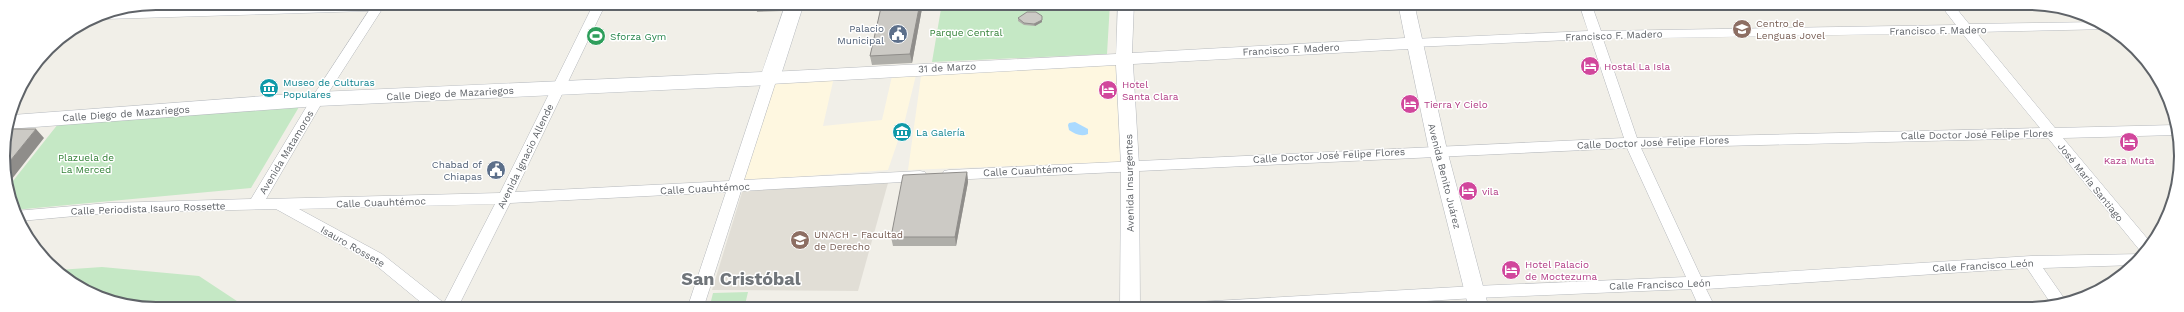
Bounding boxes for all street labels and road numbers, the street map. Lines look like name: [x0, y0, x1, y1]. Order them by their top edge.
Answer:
street label: Francisco F. Madero: [1889, 24, 1987, 37]
street label: Francisco F. Madero: [1565, 28, 1663, 43]
street label: Francisco F. Madero: [1242, 41, 1340, 58]
street label: 31 de Marzo: [918, 60, 976, 75]
street label: Calle Diego de Mazariegos: [386, 85, 514, 102]
street label: Avenida Ignacio Allende: [495, 102, 556, 210]
street label: Calle Diego de Mazariegos: [62, 104, 190, 123]
street label: Avenida Matamoros: [257, 108, 316, 196]
street label: Avenida Benito Juárez: [1426, 122, 1463, 230]
street label: Calle Doctor José Felipe Flores: [1901, 128, 2053, 141]
street label: Avenida Insurgentes: [1123, 134, 1136, 232]
street label: Calle Doctor José Felipe Flores: [1577, 134, 1729, 151]
street label: José María Santiago: [2056, 141, 2126, 224]
street label: Calle Doctor José Felipe Flores: [1253, 146, 1405, 165]
street label: Calle Cuauhtémoc: [983, 163, 1074, 178]
street label: Calle Cuauhtémoc: [660, 181, 751, 196]
street label: Calle Cuauhtémoc: [336, 195, 427, 210]
street label: Calle Periodista Isauro Rossette: [70, 200, 226, 217]
street label: Isauro Rossete: [319, 224, 387, 269]
street label: Calle Francisco León: [1932, 257, 2034, 274]
street label: Calle Francisco León: [1609, 277, 1711, 292]

